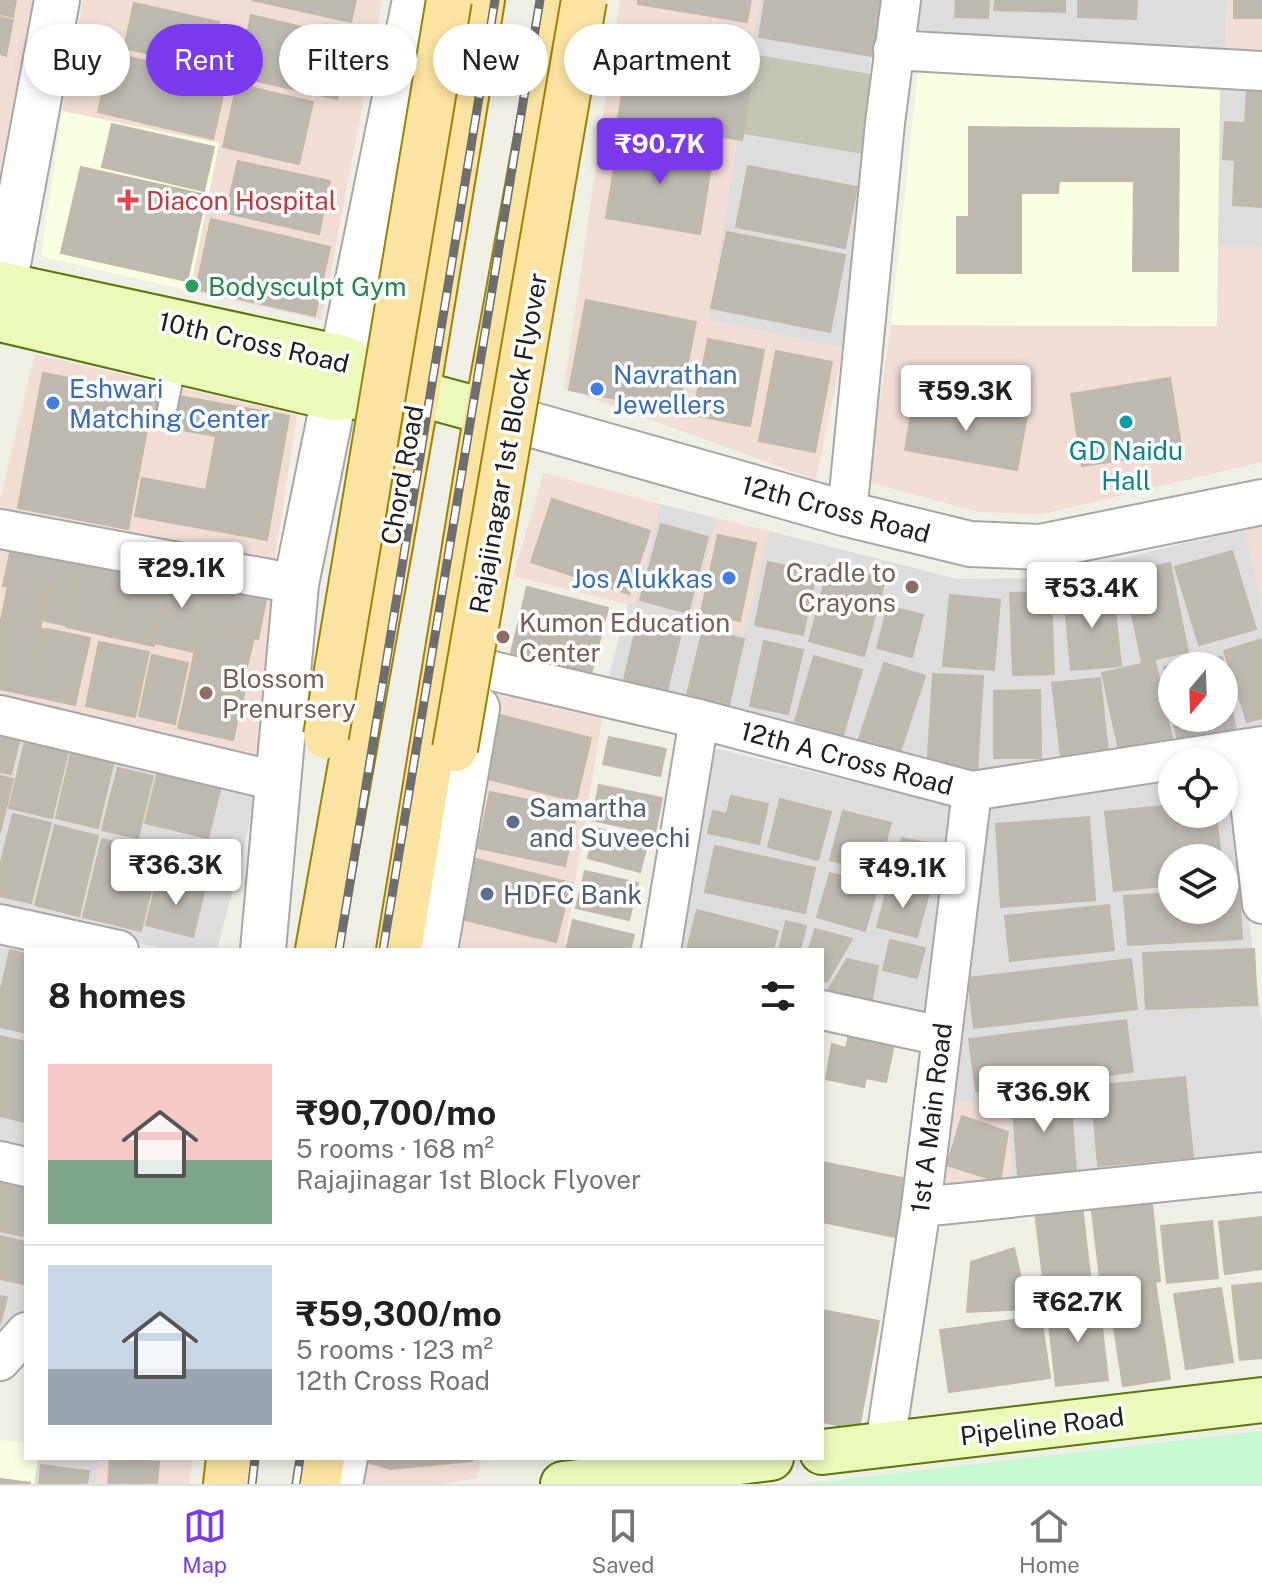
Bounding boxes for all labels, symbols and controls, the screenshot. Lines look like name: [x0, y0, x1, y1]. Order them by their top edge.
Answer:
chip: Buy: [24, 24, 130, 96]
chip: Rent: [146, 24, 263, 96]
chip: Filters: [279, 24, 417, 96]
chip: New: [433, 24, 548, 96]
chip: Apartment: [564, 24, 760, 96]
pin: ₹90.7K: [595, 118, 725, 186]
text: ₹90.7K: [615, 128, 705, 159]
place label: Diacon Hospital: [146, 185, 337, 216]
marker: Diacon Hospital: [117, 189, 139, 211]
street label: Rajajinagar 1st Block Flyover: [463, 270, 553, 616]
place label: Bodysculpt Gym: [208, 271, 406, 302]
marker: Bodysculpt Gym: [183, 277, 201, 295]
street label: 10th Cross Road: [156, 305, 352, 379]
place label: Navrathan Jewellers: [613, 359, 738, 420]
pin: ₹59.3K: [901, 365, 1031, 433]
place label: Eshwari Matching Center: [69, 373, 270, 434]
text: ₹59.3K: [919, 375, 1013, 406]
marker: Navrathan Jewellers: [588, 380, 606, 398]
marker: Eshwari Matching Center: [44, 394, 62, 412]
street label: Chord Road: [374, 403, 430, 547]
marker: GD Naidu Hall: [1117, 413, 1135, 431]
place label: GD Naidu Hall: [1069, 435, 1183, 496]
street label: 12th Cross Road: [738, 469, 934, 549]
pin: ₹29.1K: [117, 542, 247, 610]
text: ₹29.1K: [138, 552, 226, 583]
place label: Cradle to Crayons: [786, 557, 896, 618]
pin: ₹53.4K: [1027, 562, 1157, 630]
place label: Jos Alukkas: [571, 563, 713, 594]
marker: Jos Alukkas: [720, 569, 738, 587]
text: ₹53.4K: [1045, 572, 1139, 603]
marker: Cradle to Crayons: [903, 578, 921, 596]
place label: Kumon Education Center: [519, 607, 730, 668]
marker: Kumon Education Center: [494, 628, 512, 646]
north arrow: [1158, 652, 1238, 732]
map controls: [1158, 652, 1238, 924]
place label: Blossom Prenursery: [222, 663, 356, 724]
marker: Blossom Prenursery: [197, 684, 215, 702]
street label: 12th A Cross Road: [737, 715, 957, 801]
button: locate: [1158, 748, 1238, 828]
place label: Samartha and Suveechi: [529, 792, 690, 853]
marker: Samartha and Suveechi: [504, 813, 522, 831]
pin: ₹36.3K: [111, 839, 241, 907]
pin: ₹49.1K: [838, 842, 968, 910]
button: layers: [1158, 844, 1238, 924]
text: ₹36.3K: [129, 849, 223, 880]
text: ₹49.1K: [859, 852, 947, 883]
place label: HDFC Bank: [503, 879, 642, 910]
marker: HDFC Bank: [478, 885, 496, 903]
icon: filters: [756, 974, 800, 1018]
text: 8 homes: [48, 976, 186, 1016]
street label: 1st A Main Road: [904, 1021, 958, 1215]
pin: ₹36.9K: [979, 1066, 1109, 1134]
text: ₹36.9K: [997, 1076, 1091, 1107]
text: ₹90,700/mo: [296, 1093, 496, 1133]
icon: home: [112, 1096, 208, 1192]
text: 5 rooms · 168 m²: [296, 1133, 494, 1164]
text: Rajajinagar 1st Block Flyover: [296, 1164, 641, 1195]
pin: ₹62.7K: [1013, 1276, 1143, 1344]
text: ₹62.7K: [1033, 1286, 1123, 1317]
text: ₹59,300/mo: [296, 1294, 502, 1334]
icon: home: [112, 1297, 208, 1393]
text: 5 rooms · 123 m²: [296, 1334, 493, 1365]
text: 12th Cross Road: [296, 1365, 490, 1396]
street label: Pipeline Road: [958, 1401, 1126, 1451]
tab: Map: [182, 1504, 227, 1578]
tab: Saved: [592, 1504, 654, 1578]
tab: Home: [1019, 1504, 1080, 1578]

